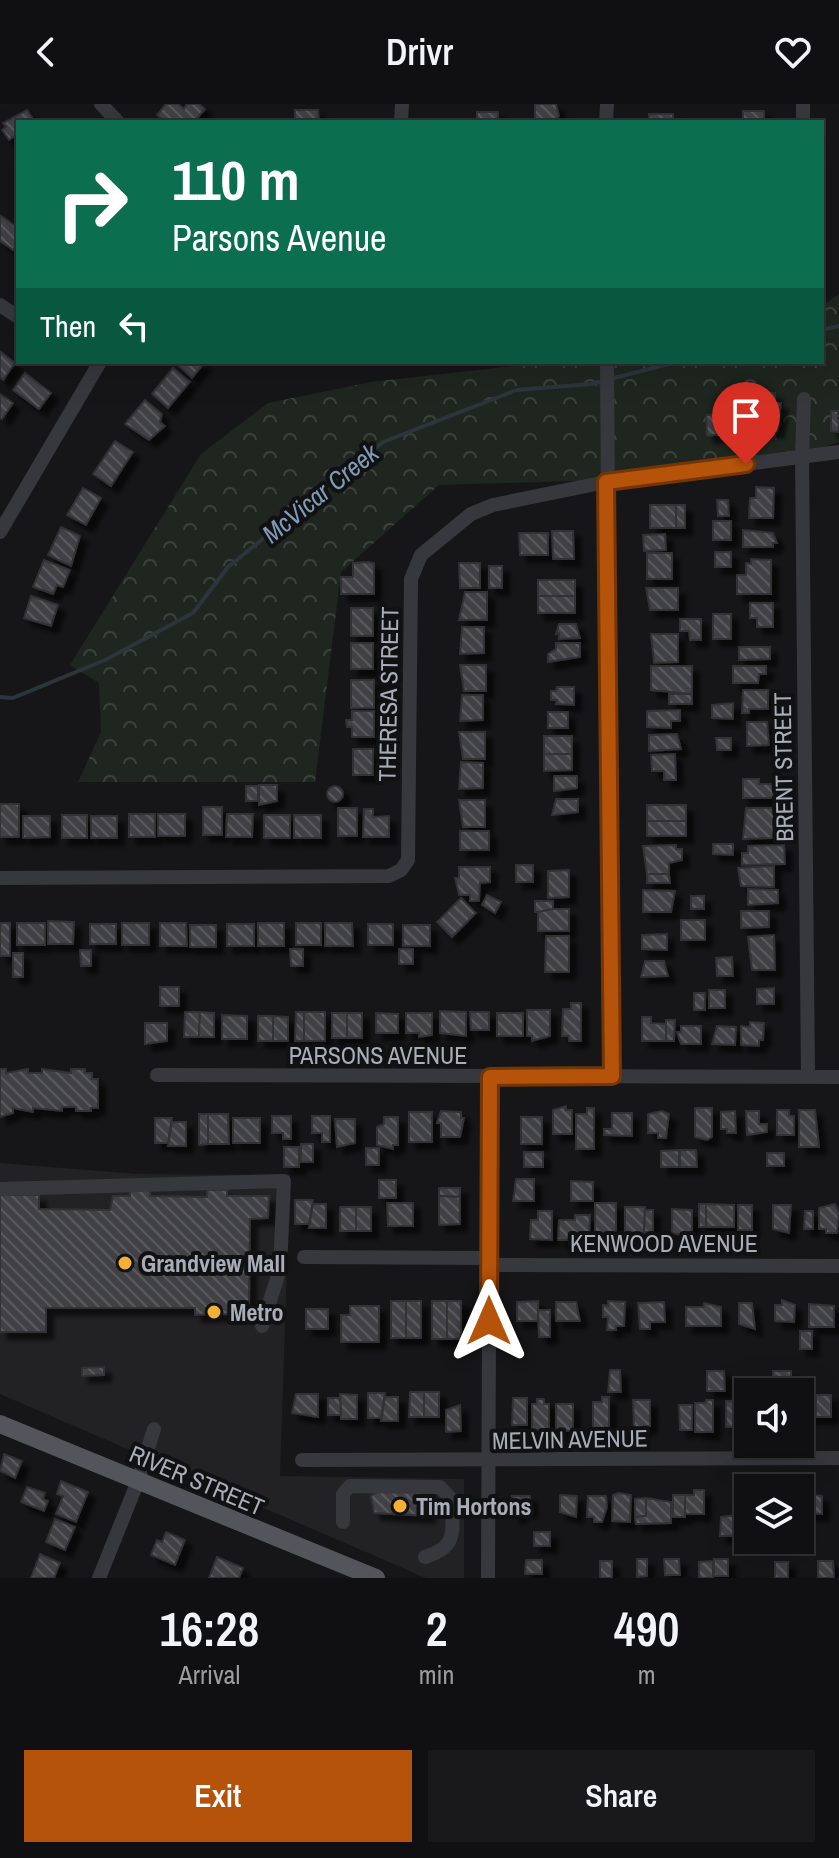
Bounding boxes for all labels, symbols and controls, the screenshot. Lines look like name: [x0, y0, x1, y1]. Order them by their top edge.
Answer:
text: Drivr: [386, 28, 453, 76]
icon: back: [24, 30, 68, 74]
icon: heart: [771, 30, 815, 74]
text: 110 m: [172, 142, 300, 217]
icon: right: [40, 152, 144, 256]
text: Parsons Avenue: [172, 214, 387, 262]
icon: left: [112, 304, 156, 348]
text: Then: [40, 306, 96, 346]
pin: [712, 382, 780, 464]
icon: arrive: [724, 394, 768, 438]
water label: McVicar Creek: [254, 434, 387, 551]
street label: THERESA STREET: [370, 606, 406, 782]
street label: BRENT STREET: [766, 692, 800, 842]
street label: PARSONS AVENUE: [289, 1039, 467, 1071]
street label: KENWOOD AVENUE: [570, 1227, 758, 1259]
place label: Grandview Mall: [141, 1247, 285, 1279]
marker: Grandview Mall: [116, 1254, 134, 1272]
position arrow: [447, 1279, 531, 1363]
place label: Metro: [230, 1296, 284, 1328]
marker: Metro: [205, 1303, 223, 1321]
map controls: [734, 1378, 814, 1554]
button: sound: [734, 1378, 814, 1458]
street label: MELVIN AVENUE: [492, 1422, 648, 1456]
street label: RIVER STREET: [125, 1437, 269, 1523]
button: layers: [734, 1474, 814, 1554]
place label: Tim Hortons: [416, 1490, 532, 1522]
marker: Tim Hortons: [391, 1497, 409, 1515]
text: 16:28: [159, 1596, 259, 1661]
text: 2: [426, 1596, 448, 1661]
text: 490: [614, 1596, 680, 1661]
text: Arrival: [179, 1657, 240, 1692]
text: min: [419, 1657, 454, 1692]
text: m: [638, 1657, 656, 1692]
button: Exit: [24, 1750, 412, 1842]
button: Share: [428, 1750, 815, 1842]

